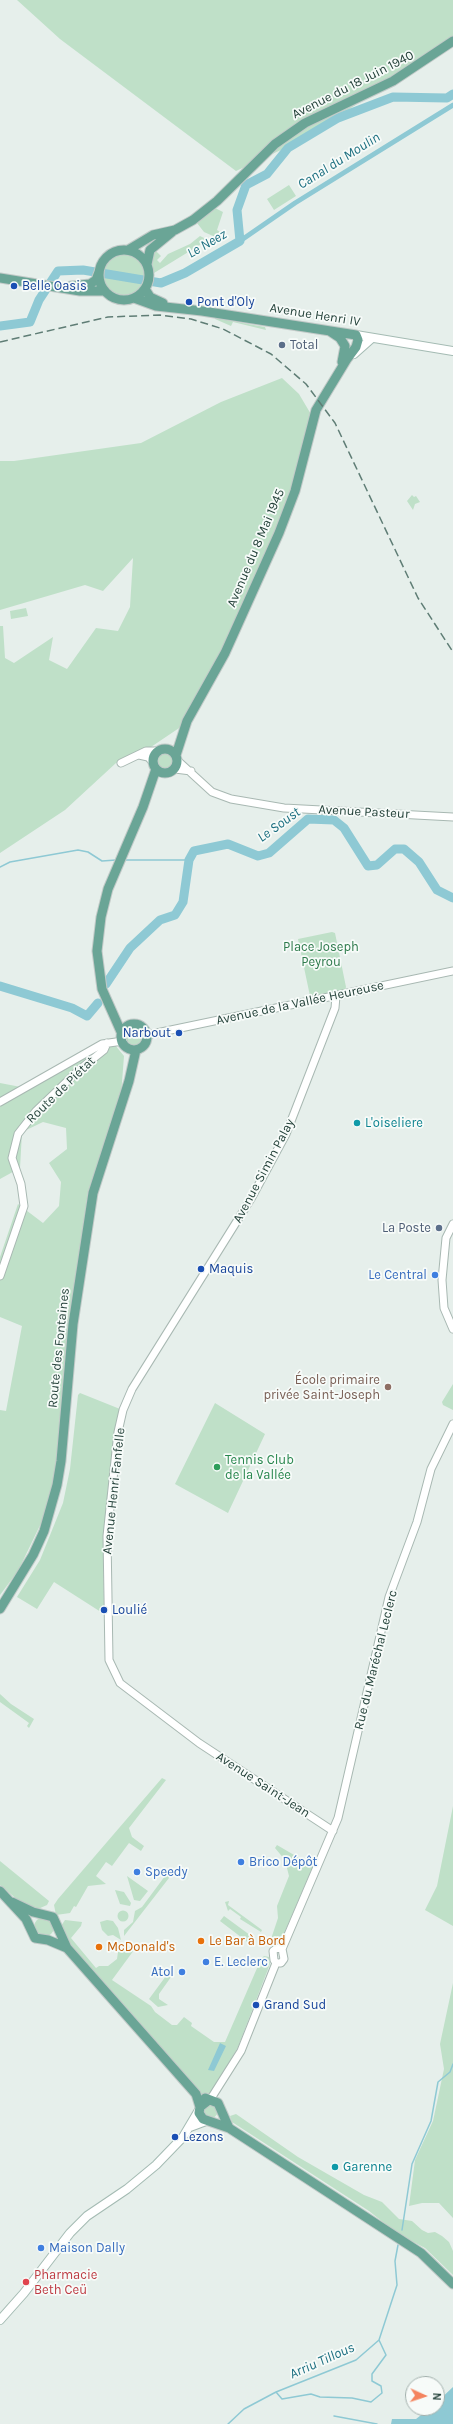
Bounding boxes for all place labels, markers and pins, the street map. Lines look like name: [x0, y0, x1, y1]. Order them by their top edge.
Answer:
place label: Belle Oasis: [22, 278, 87, 294]
marker: Belle Oasis: [9, 281, 19, 291]
place label: Pont d'Oly: [197, 294, 255, 310]
marker: Pont d'Oly: [184, 297, 194, 307]
place label: Total: [290, 337, 318, 353]
marker: Total: [277, 340, 287, 350]
place label: Narbout: [123, 1025, 171, 1041]
marker: Narbout: [174, 1028, 184, 1038]
place label: L'oiseliere: [365, 1115, 423, 1131]
marker: L'oiseliere: [352, 1118, 362, 1128]
place label: La Poste: [382, 1220, 431, 1236]
marker: La Poste: [434, 1223, 444, 1233]
place label: Maquis: [209, 1261, 253, 1277]
marker: Maquis: [196, 1264, 206, 1274]
place label: Le Central: [368, 1267, 427, 1283]
marker: Le Central: [430, 1270, 440, 1280]
place label: École primaire privée Saint-Joseph: [263, 1372, 380, 1403]
marker: École primaire privée Saint-Joseph: [383, 1382, 393, 1392]
place label: Tennis Club de la Vallée: [225, 1452, 294, 1483]
marker: Tennis Club de la Vallée: [212, 1462, 222, 1472]
place label: Loulié: [112, 1602, 147, 1618]
marker: Loulié: [99, 1605, 109, 1615]
place label: Brico Dépôt: [249, 1854, 317, 1870]
marker: Brico Dépôt: [236, 1857, 246, 1867]
place label: Speedy: [145, 1864, 188, 1880]
marker: Speedy: [132, 1867, 142, 1877]
place label: Le Bar à Bord: [209, 1933, 286, 1949]
marker: Le Bar à Bord: [196, 1936, 206, 1946]
place label: McDonald's: [107, 1939, 175, 1955]
marker: McDonald's: [94, 1942, 104, 1952]
place label: E. Leclerc: [214, 1954, 268, 1970]
marker: E. Leclerc: [201, 1957, 211, 1967]
place label: Atol: [151, 1964, 174, 1980]
marker: Atol: [177, 1967, 187, 1977]
place label: Grand Sud: [264, 1997, 326, 2013]
marker: Grand Sud: [251, 2000, 261, 2010]
place label: Lezons: [183, 2129, 224, 2145]
marker: Lezons: [170, 2132, 180, 2142]
place label: Garenne: [343, 2159, 392, 2175]
marker: Garenne: [330, 2162, 340, 2172]
place label: Maison Dally: [49, 2240, 125, 2256]
marker: Maison Dally: [36, 2243, 46, 2253]
place label: Pharmacie Beth Ceü: [34, 2267, 97, 2298]
marker: Pharmacie Beth Ceü: [21, 2277, 31, 2287]

